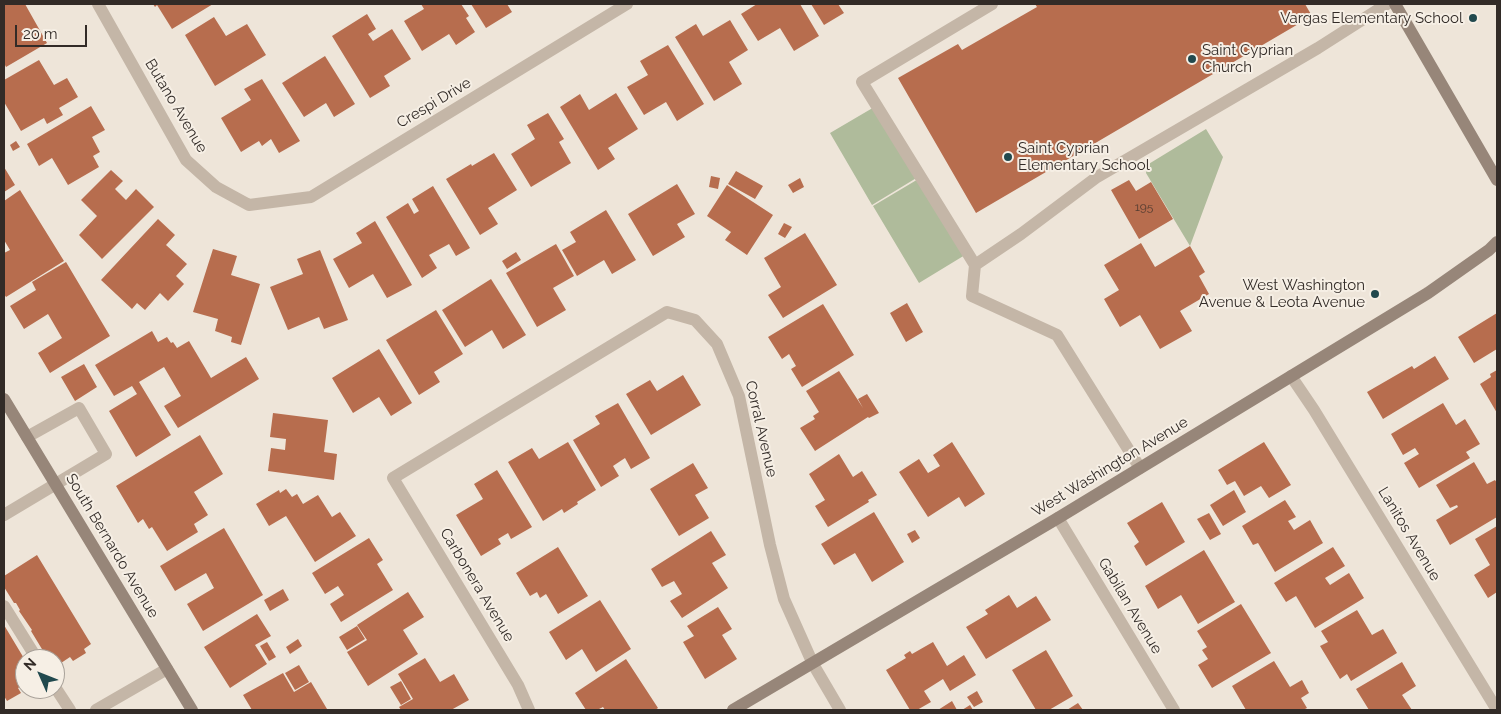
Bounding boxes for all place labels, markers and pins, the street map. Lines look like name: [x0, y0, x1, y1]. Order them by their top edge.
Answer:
place label: Vargas Elementary School: [1280, 9, 1463, 27]
marker: Vargas Elementary School: [1467, 12, 1479, 24]
place label: Saint Cyprian Church: [1202, 41, 1293, 76]
marker: Saint Cyprian Church: [1186, 53, 1198, 65]
place label: Saint Cyprian Elementary School: [1018, 139, 1150, 174]
marker: Saint Cyprian Elementary School: [1002, 151, 1014, 163]
place label: West Washington Avenue & Leota Avenue: [1199, 276, 1365, 311]
marker: West Washington Avenue & Leota Avenue: [1369, 288, 1381, 300]

